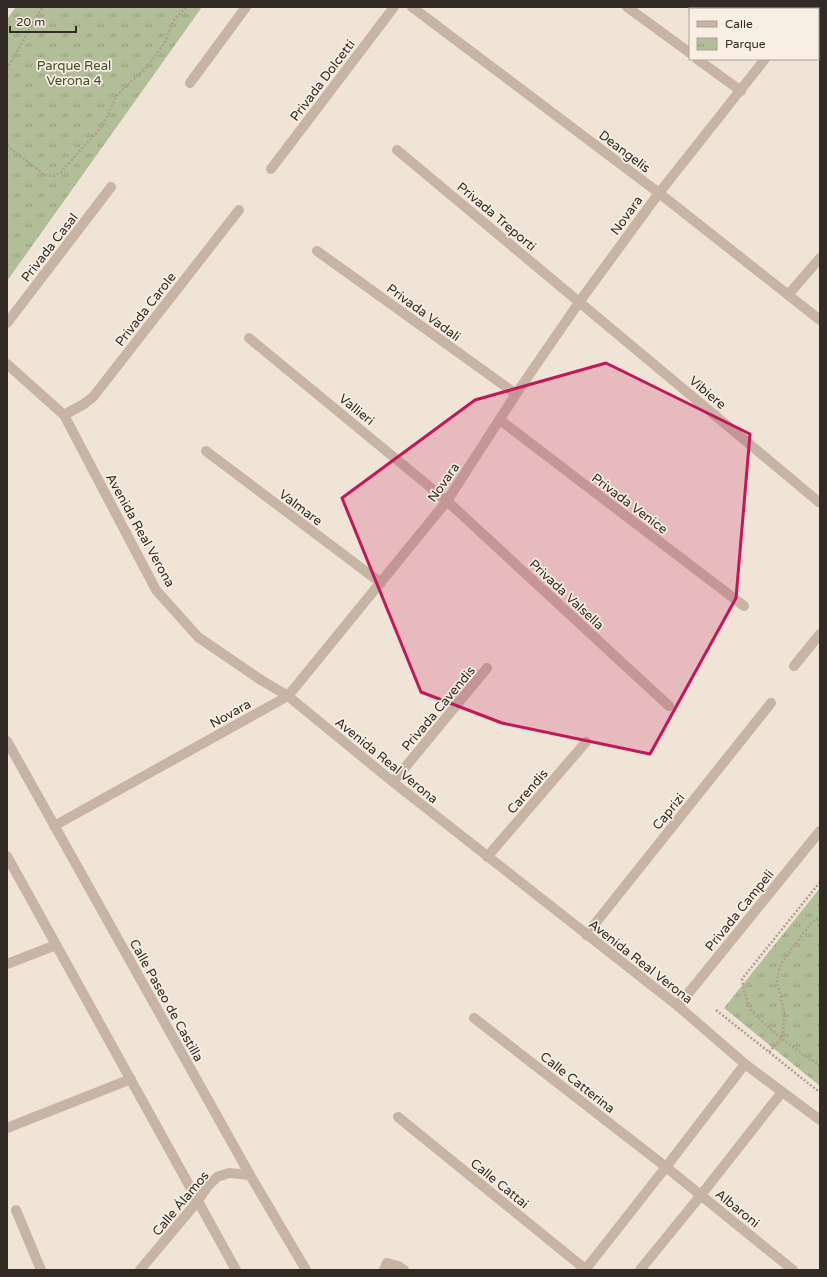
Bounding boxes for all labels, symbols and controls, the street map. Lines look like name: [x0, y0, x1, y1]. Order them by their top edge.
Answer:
scale bar: [10, 8, 76, 34]
legend: [689, 8, 819, 60]
text: 20 m: [16, 15, 45, 29]
text: Calle: [725, 17, 753, 31]
street label: Privada Dolcetti: [287, 37, 359, 125]
text: Parque: [725, 37, 766, 51]
park label: Parque Real Verona 4: [37, 58, 111, 89]
street label: Deangelis: [595, 127, 653, 176]
street label: Privada Treporti: [454, 179, 539, 255]
street label: Novara: [607, 193, 646, 238]
street label: Privada Casal: [18, 210, 82, 285]
street label: Privada Carole: [112, 269, 180, 350]
street label: Privada Vadali: [383, 281, 463, 345]
street label: Vibiere: [686, 373, 729, 413]
street label: Vallieri: [335, 391, 377, 429]
street label: Novara: [425, 460, 463, 505]
street label: Privada Venice: [588, 470, 671, 538]
street label: Avenida Real Verona: [102, 471, 178, 590]
street label: Valmare: [276, 486, 325, 529]
street label: Privada Valsella: [526, 556, 607, 633]
street label: Privada Cavendis: [399, 663, 479, 754]
street label: Novara: [207, 696, 254, 732]
street label: Avenida Real Verona: [332, 714, 441, 807]
street label: Carendis: [504, 766, 552, 817]
street label: Caprizi: [649, 790, 688, 833]
street label: Privada Campeli: [702, 867, 778, 955]
street label: Avenida Real Verona: [585, 916, 696, 1007]
street label: Calle Paseo de Castilla: [126, 936, 206, 1065]
street label: Calle Catterina: [537, 1049, 618, 1117]
street label: Calle Cattai: [467, 1155, 532, 1212]
street label: Calle Álamos: [149, 1168, 213, 1239]
street label: Albaroni: [712, 1186, 763, 1231]

